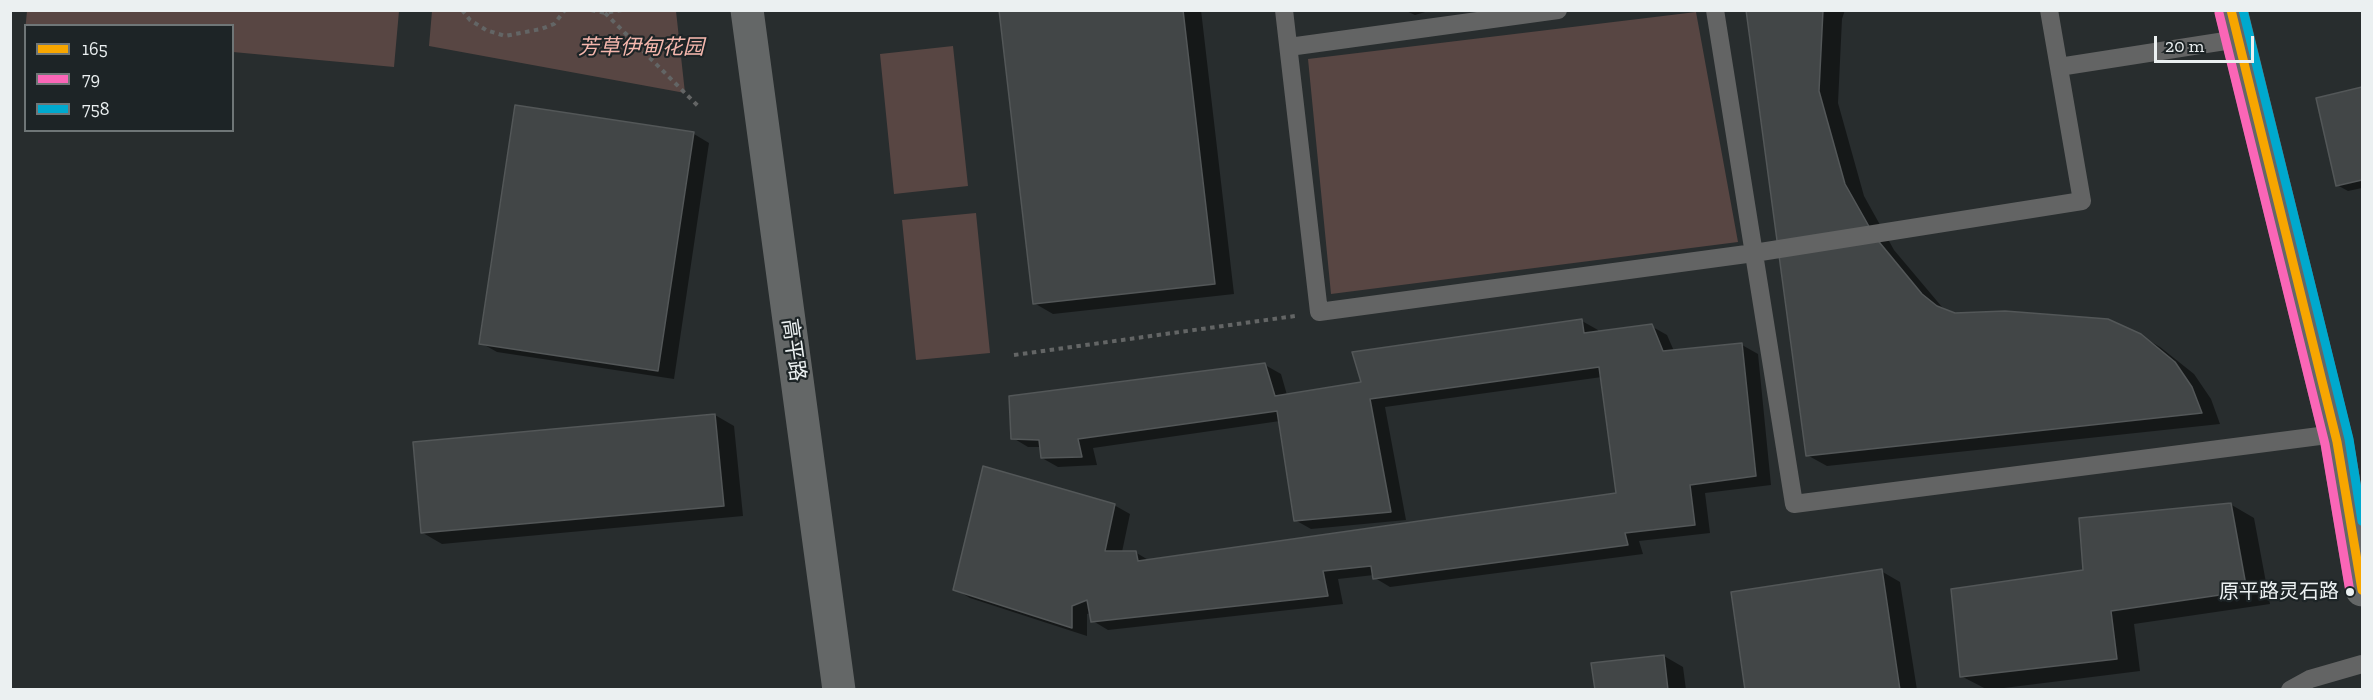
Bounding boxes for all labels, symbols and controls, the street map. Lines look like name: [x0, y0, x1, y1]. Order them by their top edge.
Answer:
legend: [24, 24, 234, 132]
scale bar: [2157, 24, 2258, 62]
park label: 芳草伊甸花园: [578, 35, 704, 61]
text: 20 m: [2165, 35, 2204, 57]
text: 165: [82, 38, 108, 60]
text: 79: [82, 68, 100, 90]
text: 758: [82, 98, 109, 120]
street label: 高平路: [776, 317, 810, 383]
place label: 原平路灵石路: [2219, 580, 2339, 604]
marker: 原平路灵石路: [2344, 586, 2356, 598]

